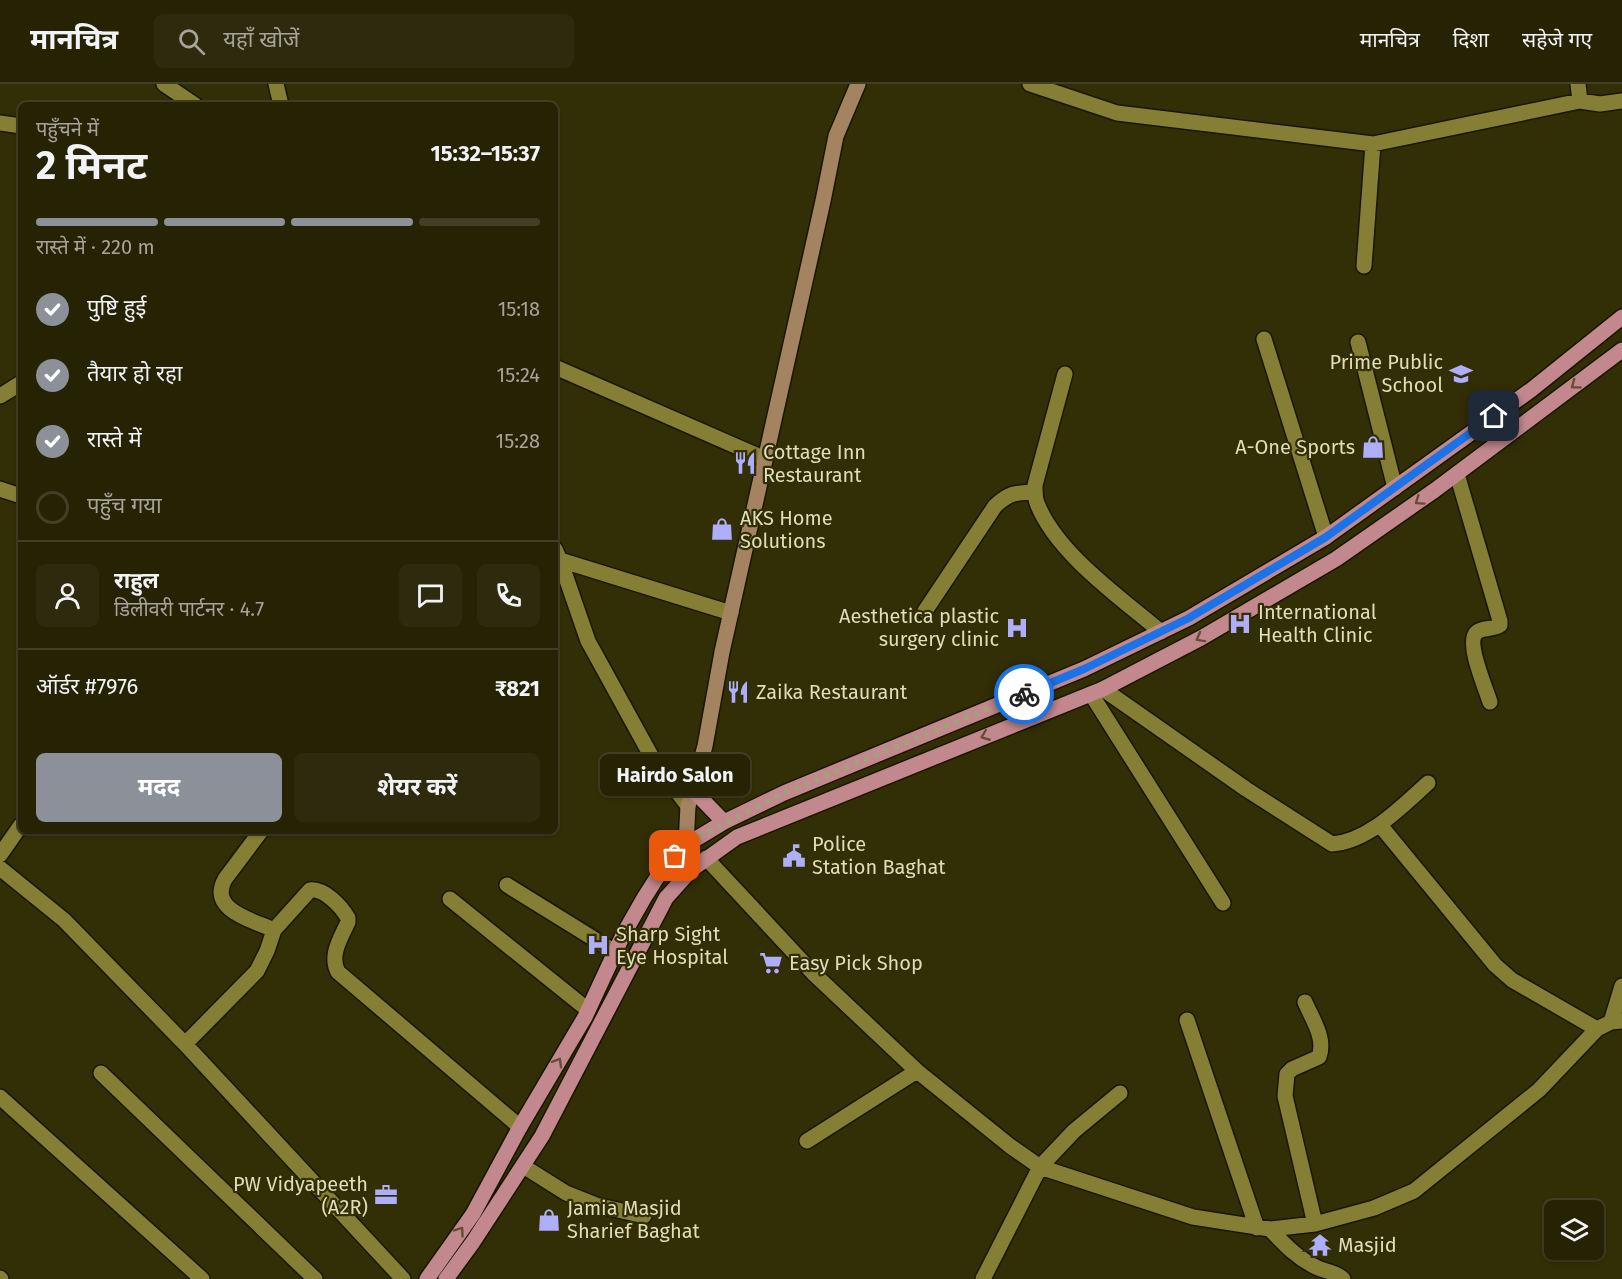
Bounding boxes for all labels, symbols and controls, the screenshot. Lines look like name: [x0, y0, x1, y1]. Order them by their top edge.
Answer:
search box: [154, 14, 574, 68]
text: मानचित्र: [30, 23, 118, 56]
icon: search: [175, 25, 208, 58]
text: यहाँ खोजें: [223, 26, 299, 53]
text: मानचित्र: [1360, 27, 1420, 53]
text: दिशा: [1453, 27, 1489, 53]
text: सहेजे गए: [1522, 27, 1592, 53]
text: पहुँचने में: [36, 117, 99, 141]
text: 15:32–15:37: [431, 140, 540, 167]
text: 2 मिनट: [36, 143, 147, 189]
text: रास्ते में · 220 m: [36, 235, 155, 259]
icon: check: [36, 293, 69, 326]
text: पुष्टि हुई: [87, 294, 146, 321]
text: 15:18: [498, 297, 540, 321]
place label: Prime Public School: [1329, 350, 1443, 397]
icon: check: [36, 359, 69, 392]
text: तैयार हो रहा: [87, 360, 182, 387]
school or university icon: Prime Public School: [1448, 361, 1474, 387]
text: 15:24: [497, 363, 540, 387]
one-way arrow: [1571, 378, 1582, 389]
pin: [1468, 390, 1519, 441]
icon: home: [1477, 399, 1510, 432]
icon: check: [36, 425, 69, 458]
text: रास्ते में: [87, 426, 142, 453]
text: 15:28: [496, 429, 540, 453]
shop icon: A-One Sports: [1360, 434, 1386, 460]
place label: A-One Sports: [1235, 435, 1355, 459]
place label: Cottage Inn Restaurant: [763, 440, 866, 487]
restaurant icon: Cottage Inn Restaurant: [732, 450, 758, 476]
text: पहुँच गया: [87, 492, 162, 519]
one-way arrow: [1414, 494, 1425, 505]
place label: AKS Home Solutions: [740, 506, 833, 553]
shop icon: AKS Home Solutions: [709, 516, 735, 542]
button: person: [36, 564, 99, 627]
button: chat: [399, 564, 462, 627]
button: phone: [477, 564, 540, 627]
text: राहुल: [114, 567, 159, 594]
text: डिलीवरी पार्टनर · 4.7: [114, 597, 264, 621]
place label: International Health Clinic: [1258, 600, 1377, 647]
place label: Aesthetica plastic surgery clinic: [839, 604, 999, 651]
hospital icon: International Health Clinic: [1227, 611, 1253, 637]
hospital icon: Aesthetica plastic surgery clinic: [1004, 615, 1030, 641]
one-way arrow: [1196, 631, 1207, 642]
courier: [994, 664, 1054, 724]
text: ऑर्डर #7976: [36, 673, 138, 700]
text: ₹821: [495, 675, 540, 702]
icon: bike: [1008, 678, 1041, 711]
restaurant icon: Zaika Restaurant: [725, 679, 751, 705]
place label: Zaika Restaurant: [756, 680, 908, 704]
one-way arrow: [980, 729, 991, 741]
button: मदद: [36, 753, 282, 822]
button: शेयर करें: [294, 753, 540, 822]
callout: Hairdo Salon: [600, 754, 750, 796]
text: Hairdo Salon: [616, 763, 734, 787]
pin: [649, 830, 700, 881]
place label: Police Station Baghat: [812, 832, 946, 879]
icon: bag: [658, 839, 691, 872]
public building icon: Police Station Baghat: [781, 843, 807, 869]
place label: Sharp Sight Eye Hospital: [616, 922, 728, 969]
hospital icon: Sharp Sight Eye Hospital: [585, 932, 611, 958]
supermarket icon: Easy Pick Shop: [758, 950, 784, 976]
place label: Easy Pick Shop: [789, 951, 923, 975]
one-way arrow: [551, 1058, 562, 1069]
place label: PW Vidyapeeth (A2R): [233, 1172, 368, 1219]
office icon: PW Vidyapeeth (A2R): [373, 1182, 399, 1208]
place label: Jamia Masjid Sharief Baghat: [567, 1196, 701, 1243]
map controls: [1544, 1200, 1604, 1260]
button: layers: [1544, 1200, 1604, 1260]
shop icon: Jamia Masjid Sharief Baghat: [536, 1207, 562, 1233]
one-way arrow: [453, 1227, 464, 1238]
temple icon: Masjid: [1307, 1232, 1333, 1258]
place label: Masjid: [1338, 1233, 1397, 1257]

